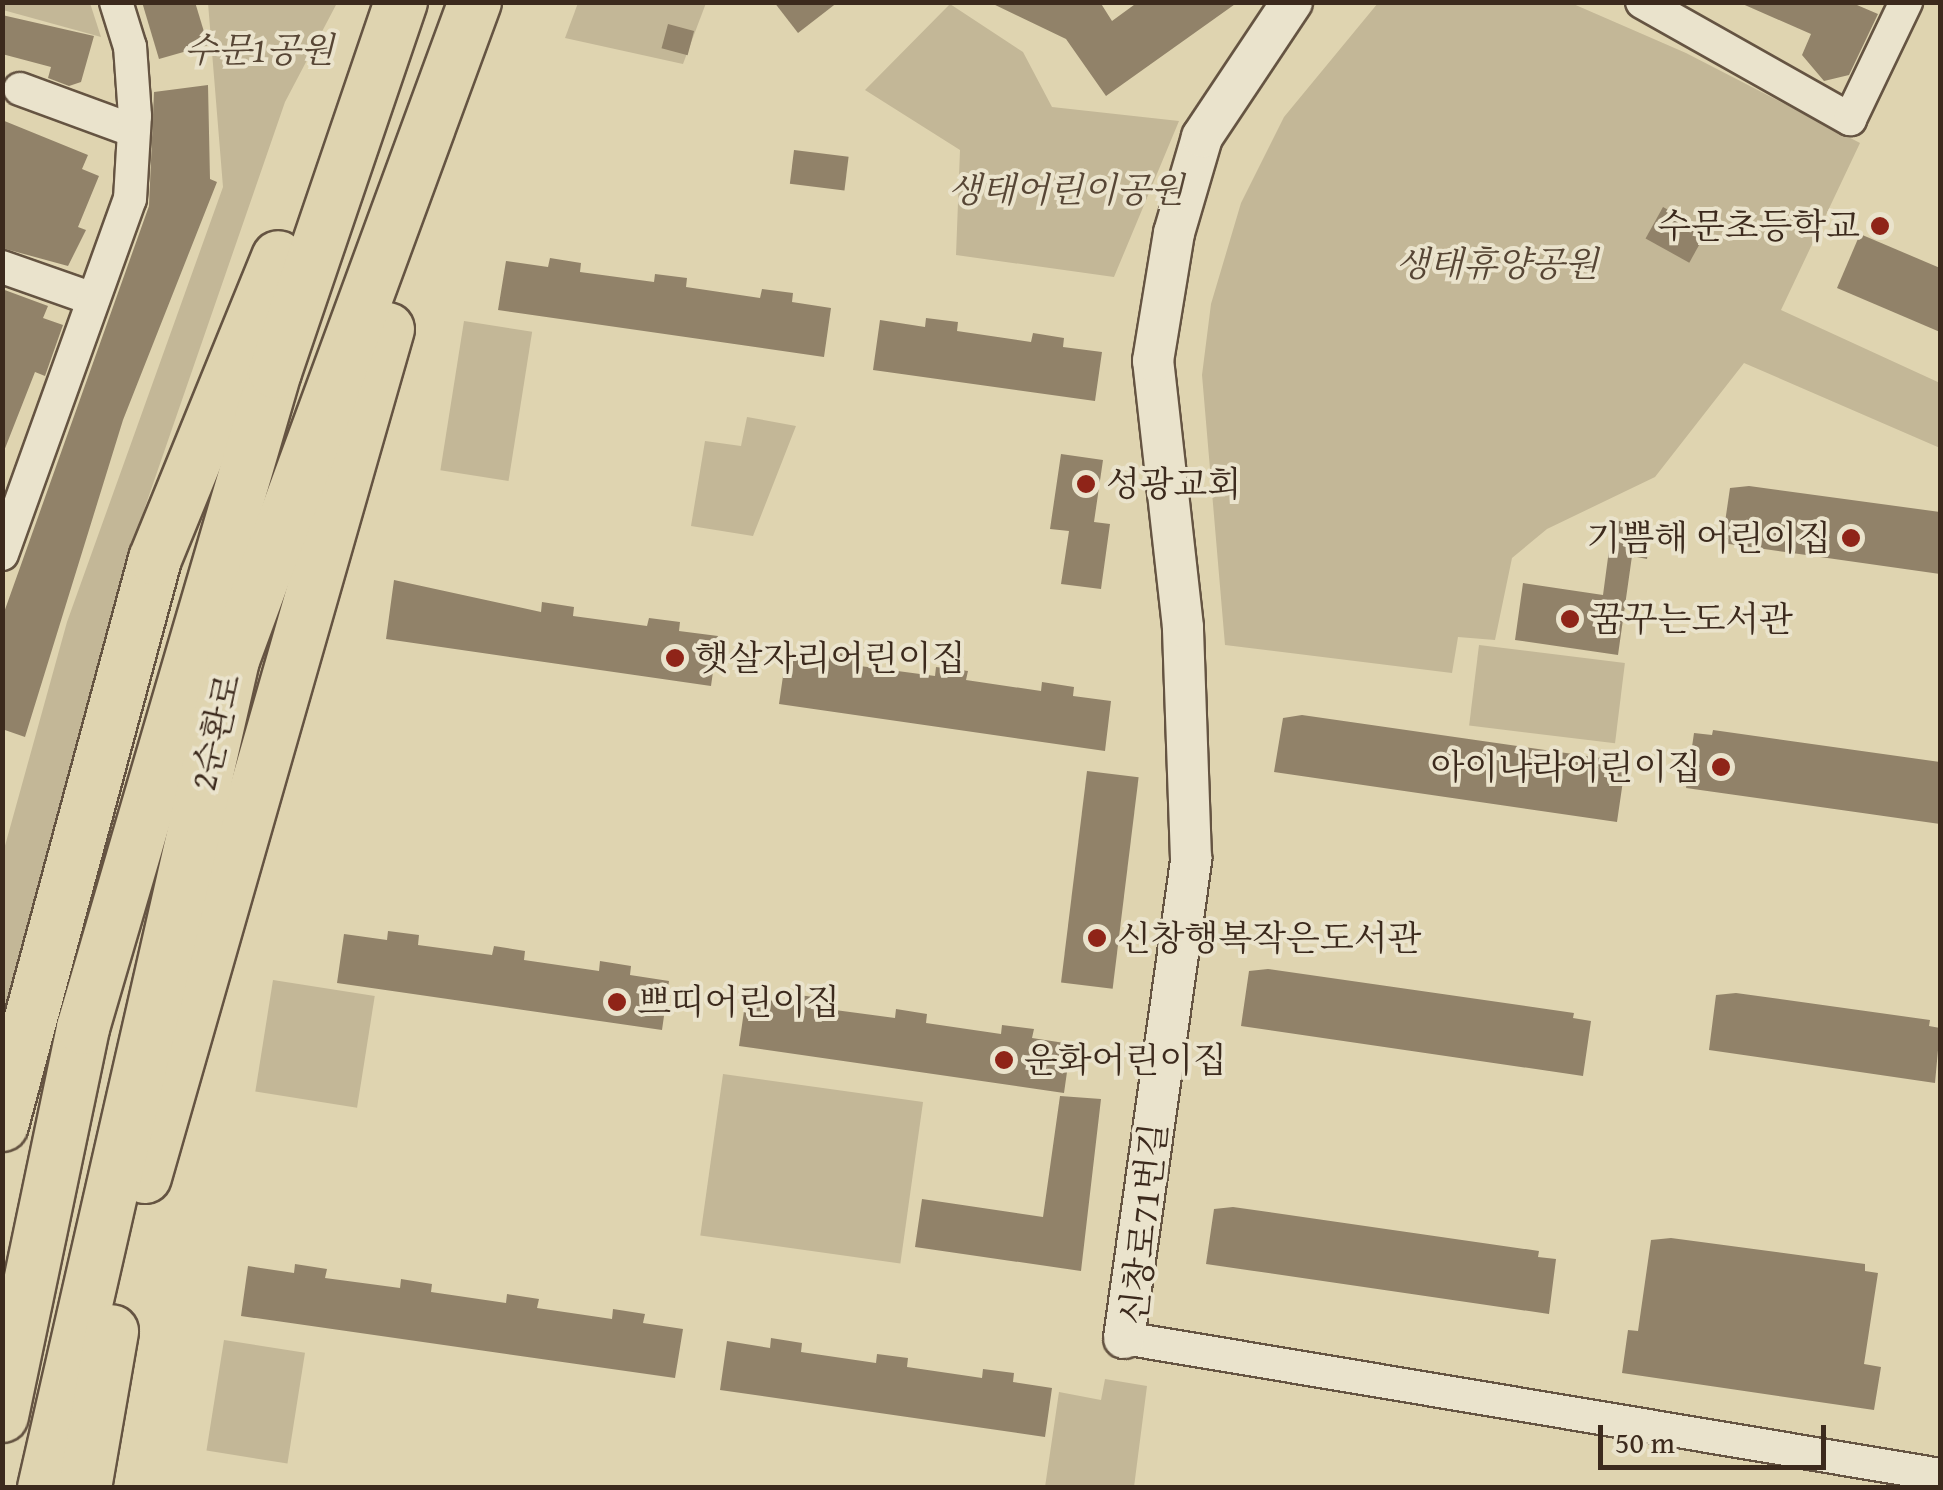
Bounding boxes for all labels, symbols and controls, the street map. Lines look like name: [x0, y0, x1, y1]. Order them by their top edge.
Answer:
park label: 수문1공원: [184, 29, 334, 71]
park label: 생태어린이공원: [948, 169, 1184, 211]
place label: 수문초등학교: [1657, 205, 1860, 247]
marker: 수문초등학교: [1869, 215, 1891, 237]
park label: 생태휴양공원: [1396, 243, 1598, 285]
place label: 성광교회: [1106, 463, 1241, 505]
marker: 성광교회: [1075, 473, 1097, 495]
place label: 기쁨해 어린이집: [1587, 517, 1831, 559]
marker: 기쁨해 어린이집: [1840, 527, 1862, 549]
place label: 꿈꾸는도서관: [1590, 598, 1793, 640]
marker: 꿈꾸는도서관: [1559, 608, 1581, 630]
place label: 햇살자리어린이집: [695, 637, 965, 679]
marker: 햇살자리어린이집: [664, 647, 686, 669]
street label: 2순환로: [182, 670, 250, 794]
place label: 아이나라어린이집: [1431, 746, 1701, 788]
marker: 아이나라어린이집: [1710, 756, 1732, 778]
place label: 신창행복작은도서관: [1117, 917, 1421, 959]
marker: 신창행복작은도서관: [1086, 927, 1108, 949]
place label: 쁘띠어린이집: [637, 981, 840, 1023]
marker: 쁘띠어린이집: [606, 991, 628, 1013]
place label: 운화어린이집: [1024, 1039, 1227, 1081]
marker: 운화어린이집: [993, 1049, 1015, 1071]
street label: 신창로71번길: [1113, 1121, 1175, 1327]
scale bar: [1603, 1405, 1830, 1467]
text: 50 m: [1615, 1420, 1675, 1464]

